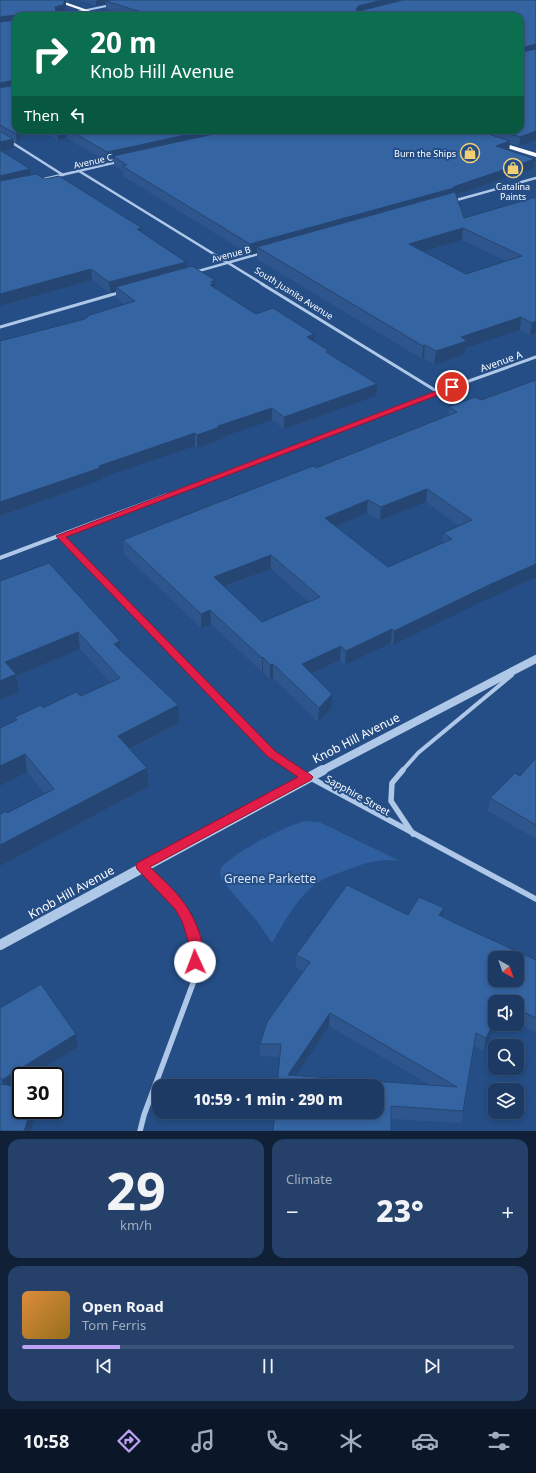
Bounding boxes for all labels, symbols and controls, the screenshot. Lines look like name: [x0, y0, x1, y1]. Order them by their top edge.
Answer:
text: 20 m: [90, 23, 157, 61]
icon: right: [24, 28, 76, 80]
text: Knob Hill Avenue: [90, 59, 234, 83]
icon: left: [67, 104, 89, 126]
text: Then: [24, 105, 59, 125]
shop icon: Burn the Ships: [459, 142, 481, 164]
place label: Burn the Ships: [394, 147, 456, 160]
street label: Avenue C: [72, 150, 114, 172]
shop icon: Catalina Paints: [502, 157, 524, 179]
place label: Catalina Paints: [496, 180, 530, 203]
street label: Avenue B: [210, 243, 252, 265]
street label: South Juanita Avenue: [252, 264, 336, 322]
street label: Avenue A: [478, 347, 525, 375]
pin: [435, 370, 469, 404]
icon: arrive: [441, 376, 463, 398]
street label: Knob Hill Avenue: [309, 709, 403, 767]
street label: Sapphire Street: [323, 771, 393, 819]
street label: Knob Hill Avenue: [25, 861, 117, 923]
park label: Greene Parkette: [224, 870, 316, 887]
position arrow: [174, 941, 216, 983]
north arrow: [488, 951, 524, 987]
map controls: [488, 951, 524, 1119]
button: sound: [488, 995, 524, 1031]
button: search: [488, 1039, 524, 1075]
speed limit sign: 30: [12, 1067, 64, 1119]
button: layers: [488, 1083, 524, 1119]
text: 10:59 · 1 min · 290 m: [193, 1089, 343, 1109]
text: 29: [106, 1154, 166, 1225]
text: Climate: [286, 1170, 332, 1188]
text: 23°: [376, 1190, 424, 1231]
text: −: [286, 1196, 299, 1226]
text: +: [501, 1196, 514, 1226]
text: km/h: [120, 1216, 152, 1234]
text: Open Road: [82, 1296, 164, 1316]
text: Tom Ferris: [82, 1316, 146, 1334]
icon: previous: [93, 1355, 115, 1377]
icon: pause: [257, 1355, 279, 1377]
icon: next: [421, 1355, 443, 1377]
icon: directions: [115, 1427, 143, 1455]
icon: music: [189, 1427, 217, 1455]
icon: phone: [263, 1427, 291, 1455]
icon: climate: [337, 1427, 365, 1455]
icon: car: [411, 1427, 439, 1455]
icon: filters: [485, 1427, 513, 1455]
text: 10:58: [23, 1429, 69, 1453]

